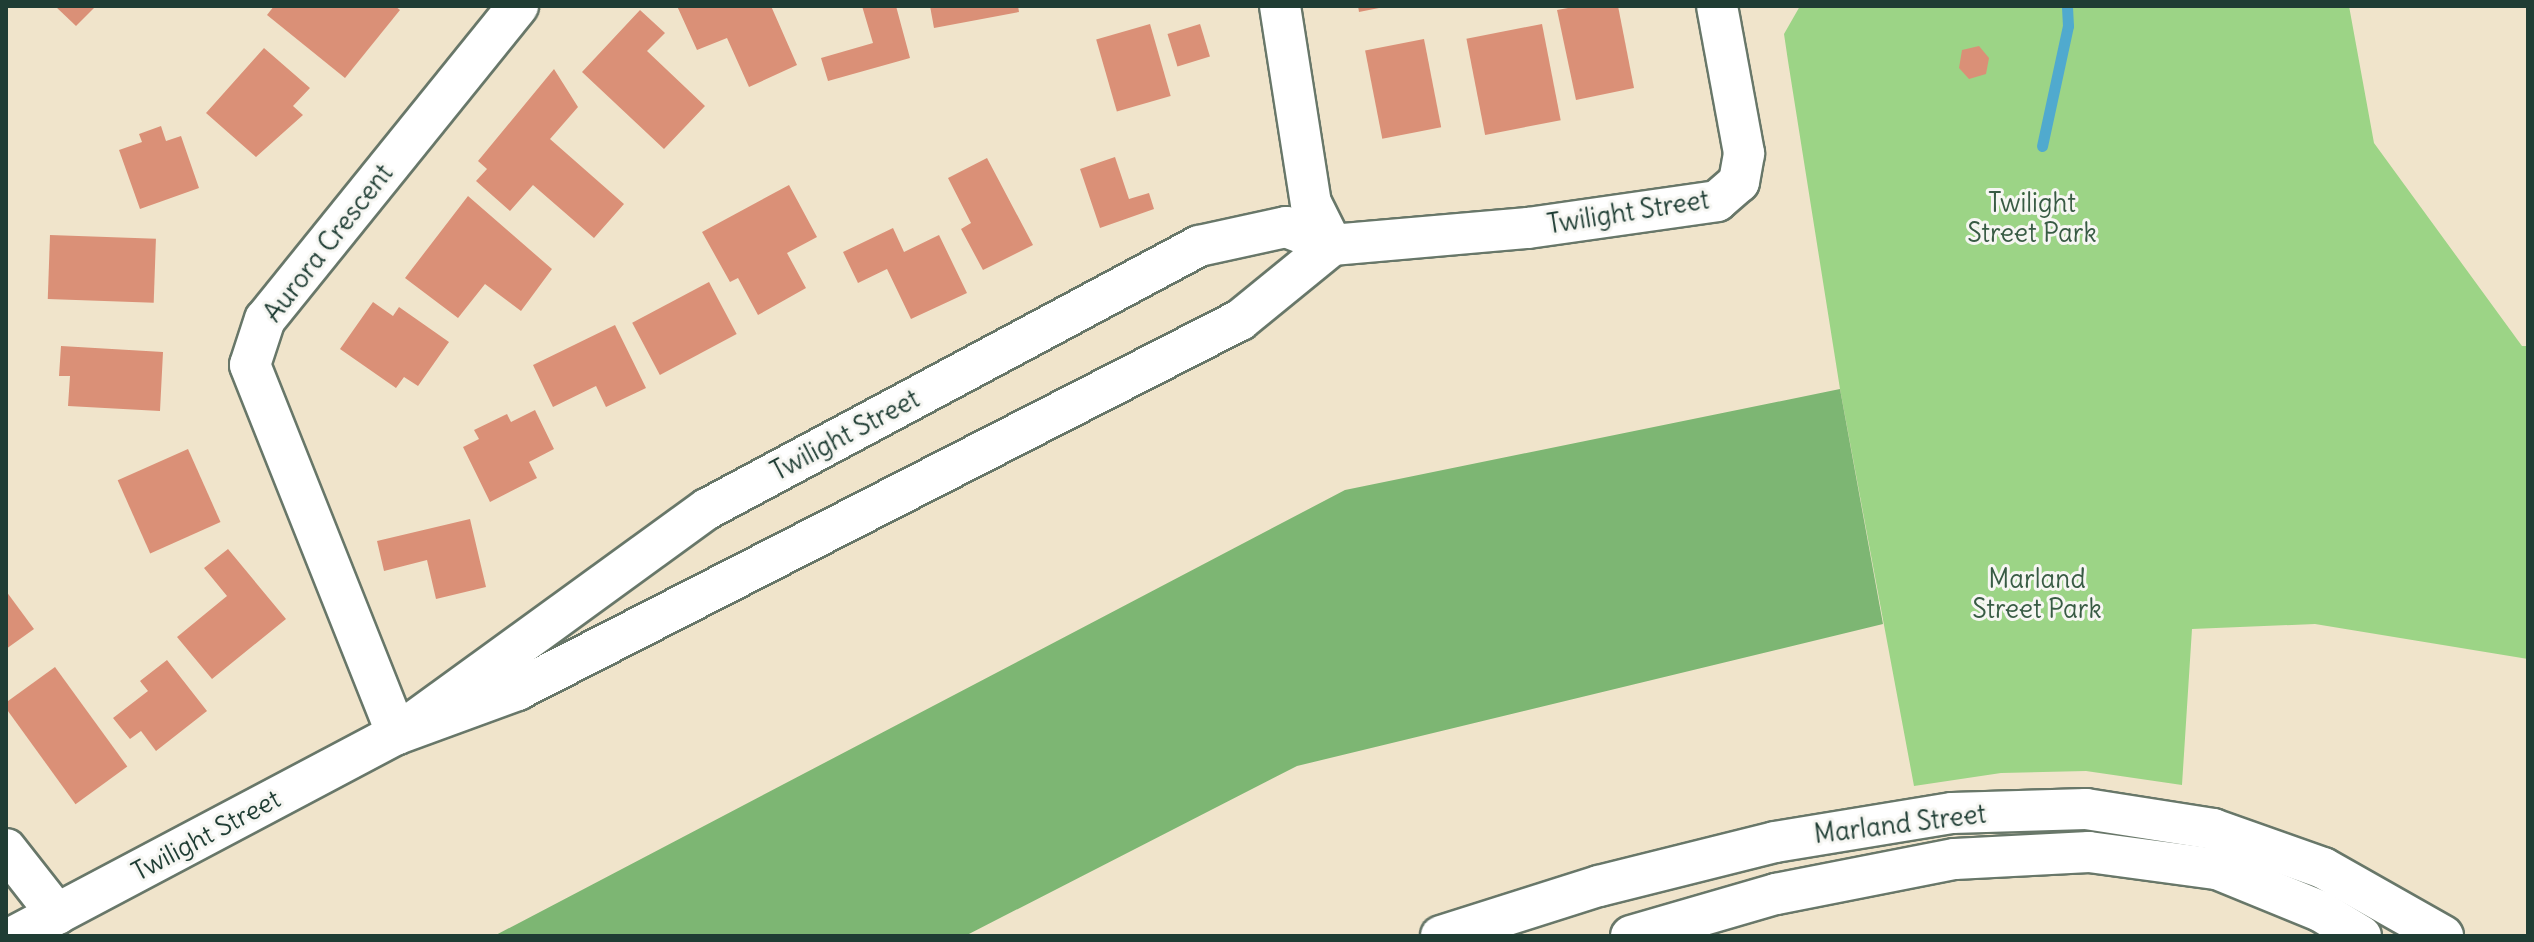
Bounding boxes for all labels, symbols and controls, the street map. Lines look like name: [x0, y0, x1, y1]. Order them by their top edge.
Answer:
street label: Aurora Crescent: [257, 158, 399, 328]
street label: Twilight Street: [1545, 184, 1711, 240]
park label: Twilight Street Park: [1967, 187, 2097, 248]
street label: Twilight Street: [765, 383, 925, 487]
park label: Marland Street Park: [1972, 563, 2102, 624]
street label: Twilight Street: [126, 783, 286, 887]
street label: Marland Street: [1812, 798, 1988, 850]

